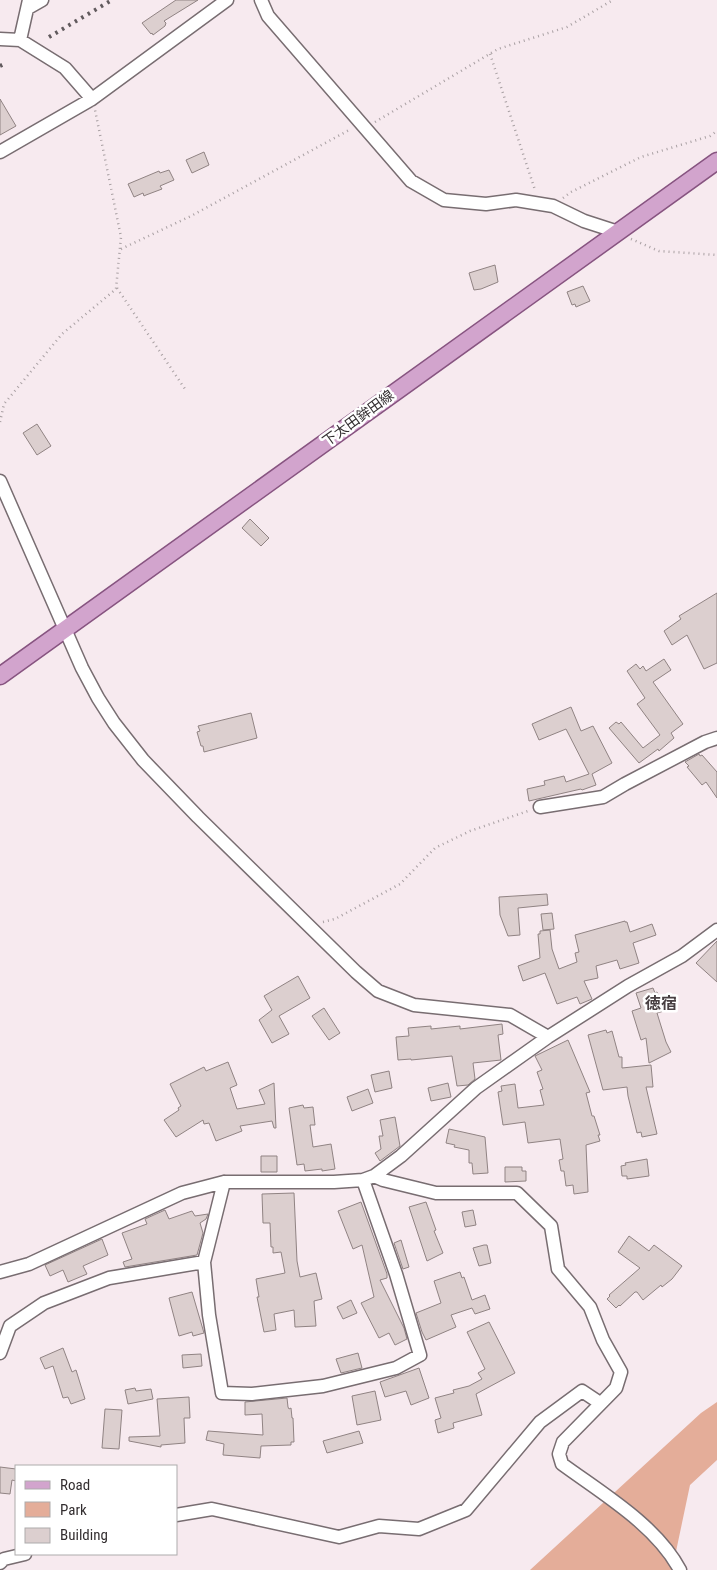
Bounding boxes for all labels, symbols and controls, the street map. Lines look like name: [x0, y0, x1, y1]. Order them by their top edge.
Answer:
street label: 下太田鉾田線: [319, 387, 397, 449]
district label: 徳宿: [645, 994, 677, 1013]
legend: [15, 1465, 178, 1555]
text: Road: [60, 1476, 90, 1494]
text: Park: [60, 1501, 87, 1519]
text: Building: [60, 1526, 108, 1544]

